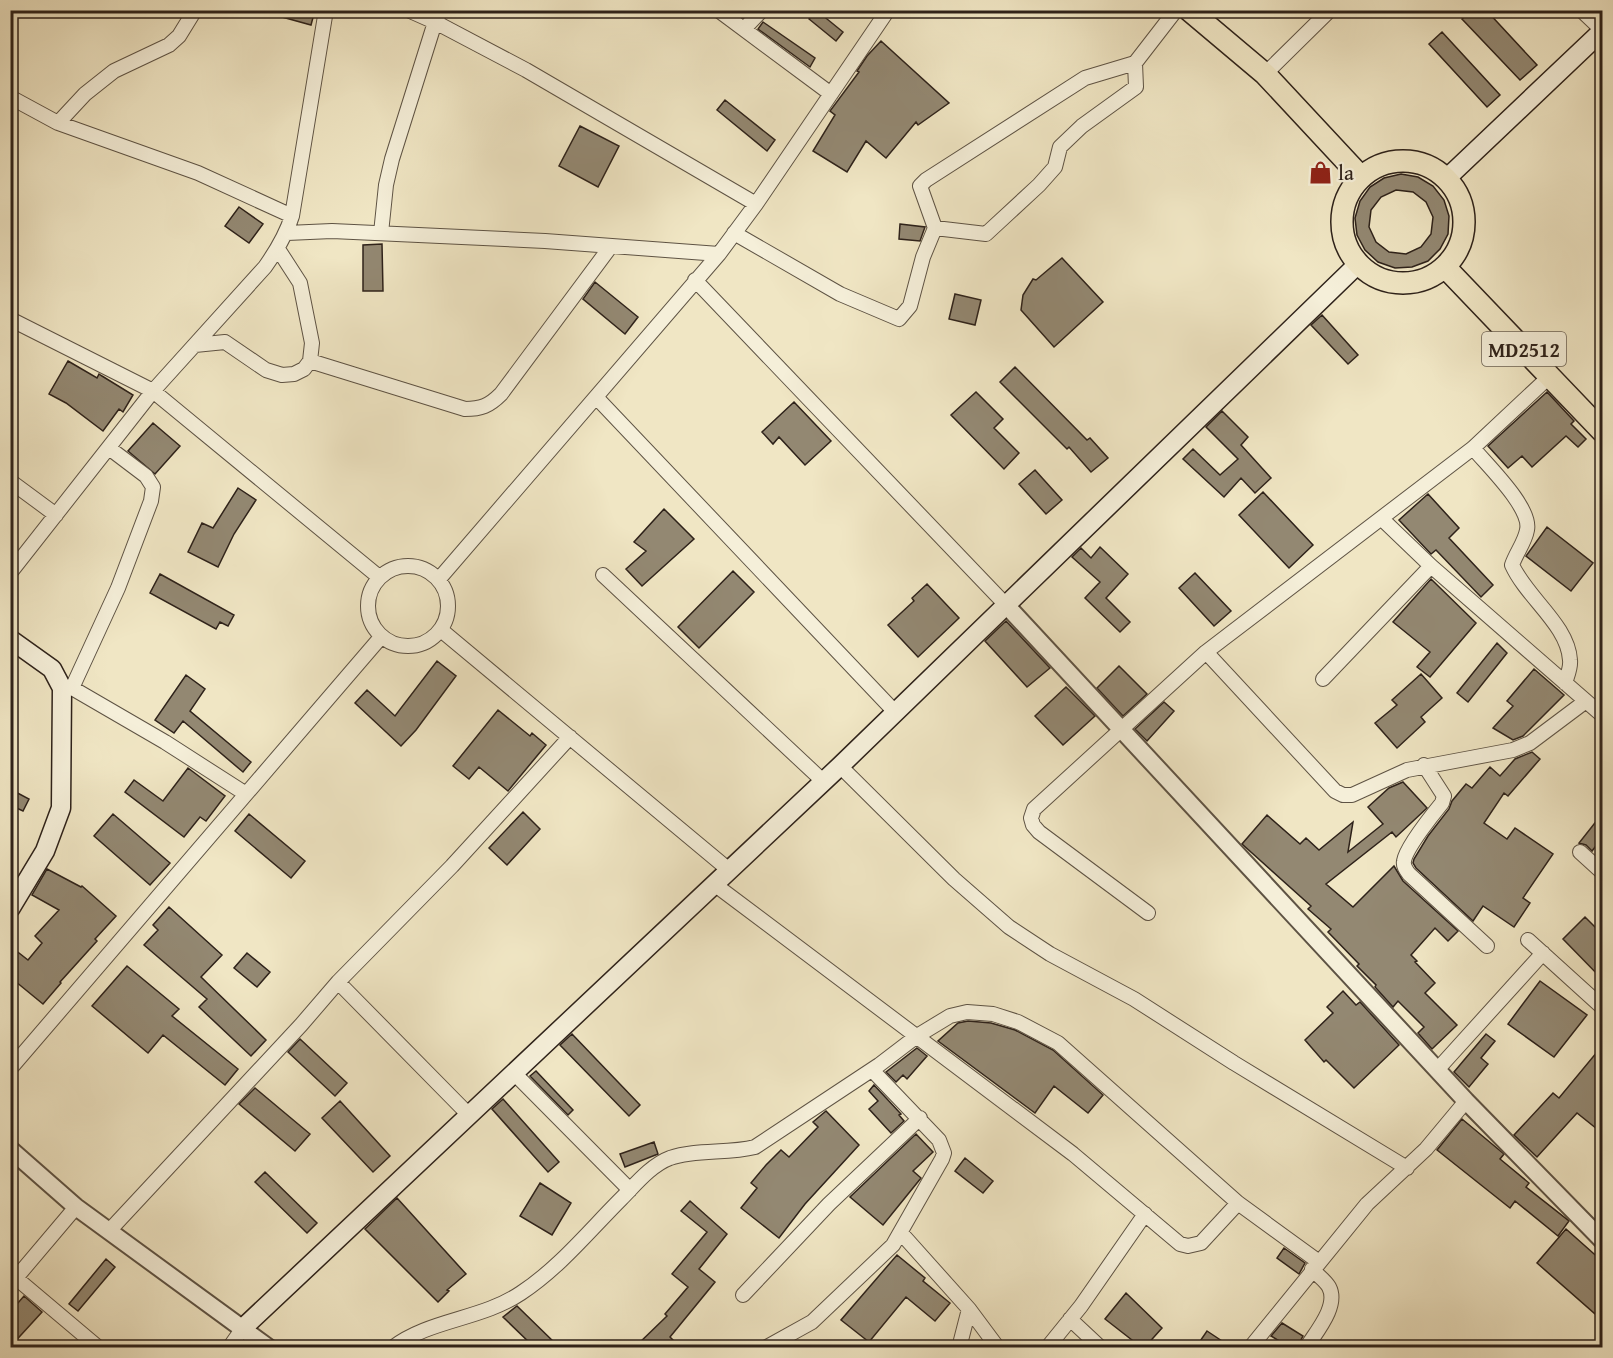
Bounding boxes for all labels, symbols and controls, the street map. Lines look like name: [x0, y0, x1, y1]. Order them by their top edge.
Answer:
place label: la: [1338, 157, 1354, 188]
shop icon: la: [1307, 159, 1333, 185]
road number: MD2512: [1482, 332, 1566, 366]

